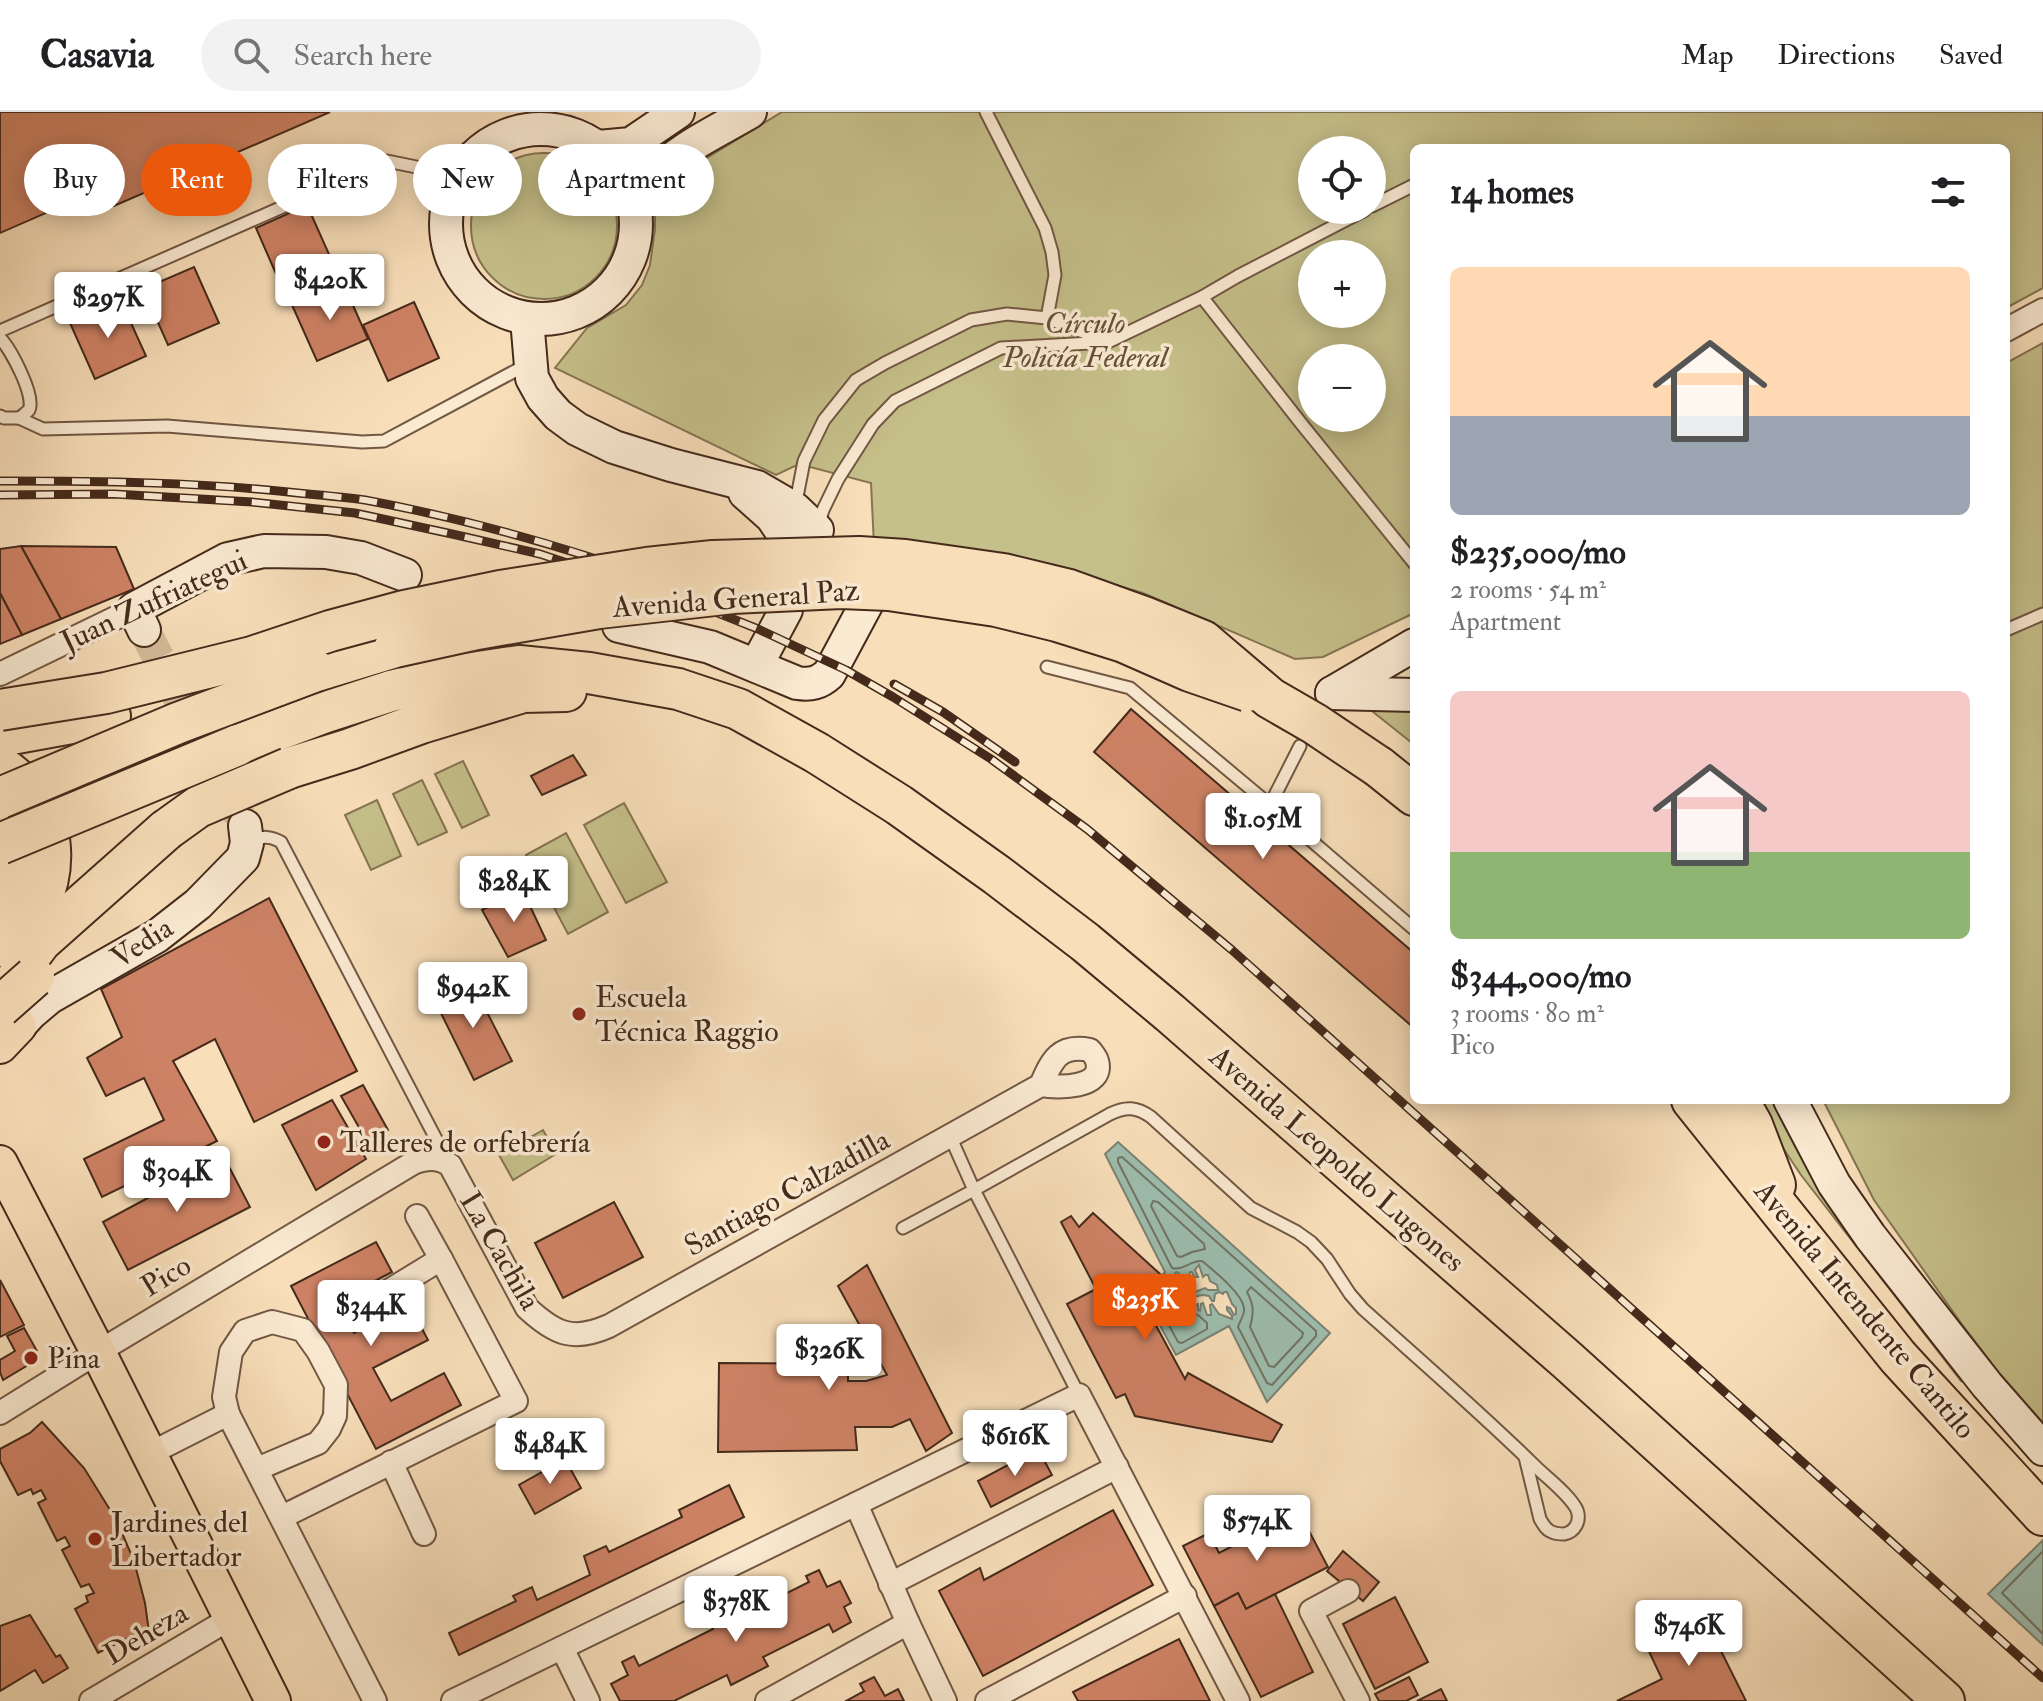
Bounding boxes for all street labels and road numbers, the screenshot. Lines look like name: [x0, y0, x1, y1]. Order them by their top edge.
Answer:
street label: Juan Zufriategui: [54, 542, 253, 661]
street label: Avenida General Paz: [610, 572, 861, 626]
street label: Vedia: [104, 909, 180, 977]
street label: Avenida Leopoldo Lugones: [1201, 1037, 1472, 1280]
street label: Santiago Calzadilla: [678, 1121, 897, 1265]
street label: Avenida Intendente Cantilo: [1746, 1173, 1984, 1447]
street label: La Cachila: [451, 1185, 549, 1317]
street label: Pico: [134, 1247, 198, 1305]
street label: Deheza: [97, 1594, 196, 1674]

